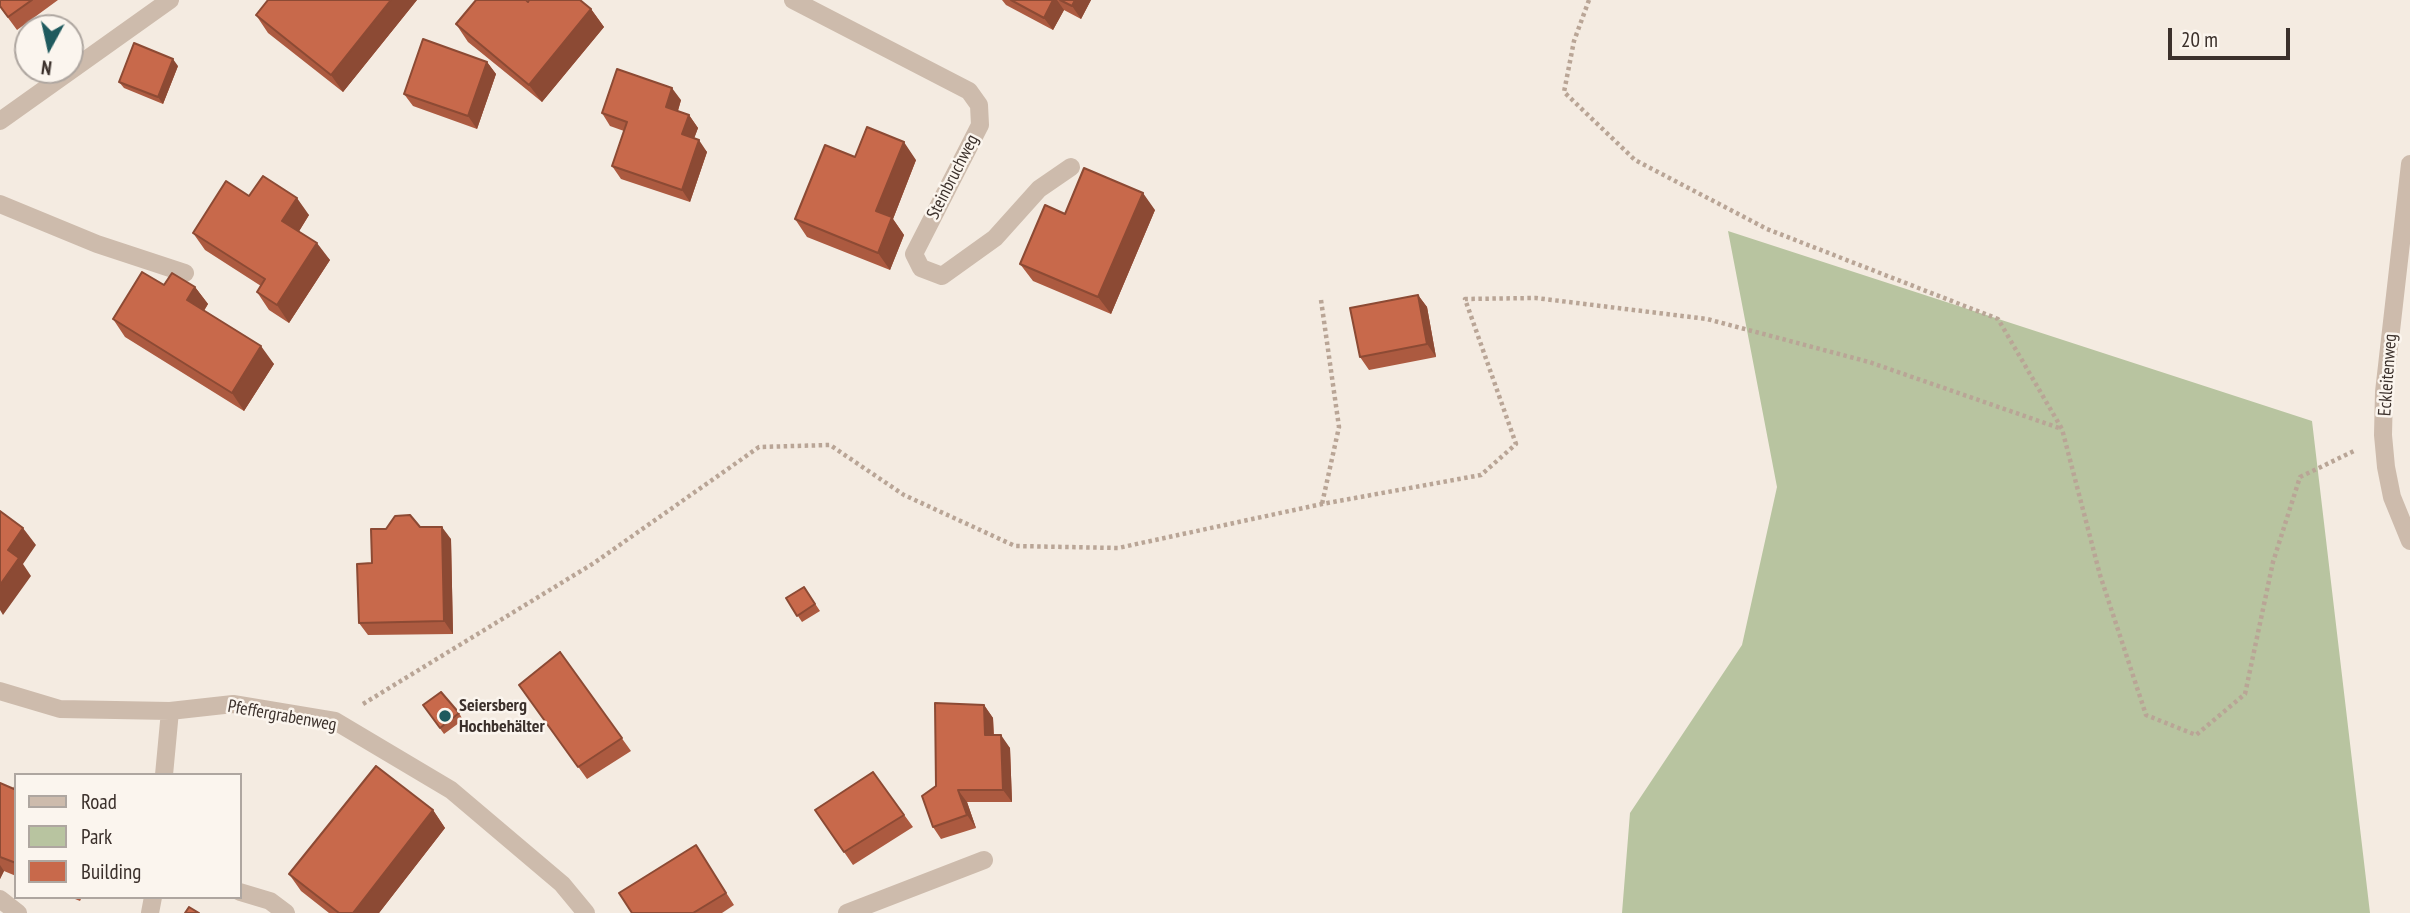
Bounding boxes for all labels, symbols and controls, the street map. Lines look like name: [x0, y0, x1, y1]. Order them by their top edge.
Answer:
north arrow: [14, 14, 84, 84]
scale bar: [2172, 14, 2294, 58]
text: 20 m: [2181, 26, 2218, 53]
text: N: [40, 55, 53, 80]
street label: Steinbruchweg: [922, 131, 984, 223]
street label: Eckleitenweg: [2374, 333, 2402, 417]
place label: Seiersberg Hochbehälter: [459, 695, 545, 738]
street label: Pfeffergrabenweg: [226, 696, 338, 736]
marker: Seiersberg Hochbehälter: [437, 708, 453, 724]
legend: [14, 773, 242, 899]
text: Road: [81, 788, 117, 815]
text: Park: [81, 823, 112, 850]
text: Building: [81, 858, 141, 885]

